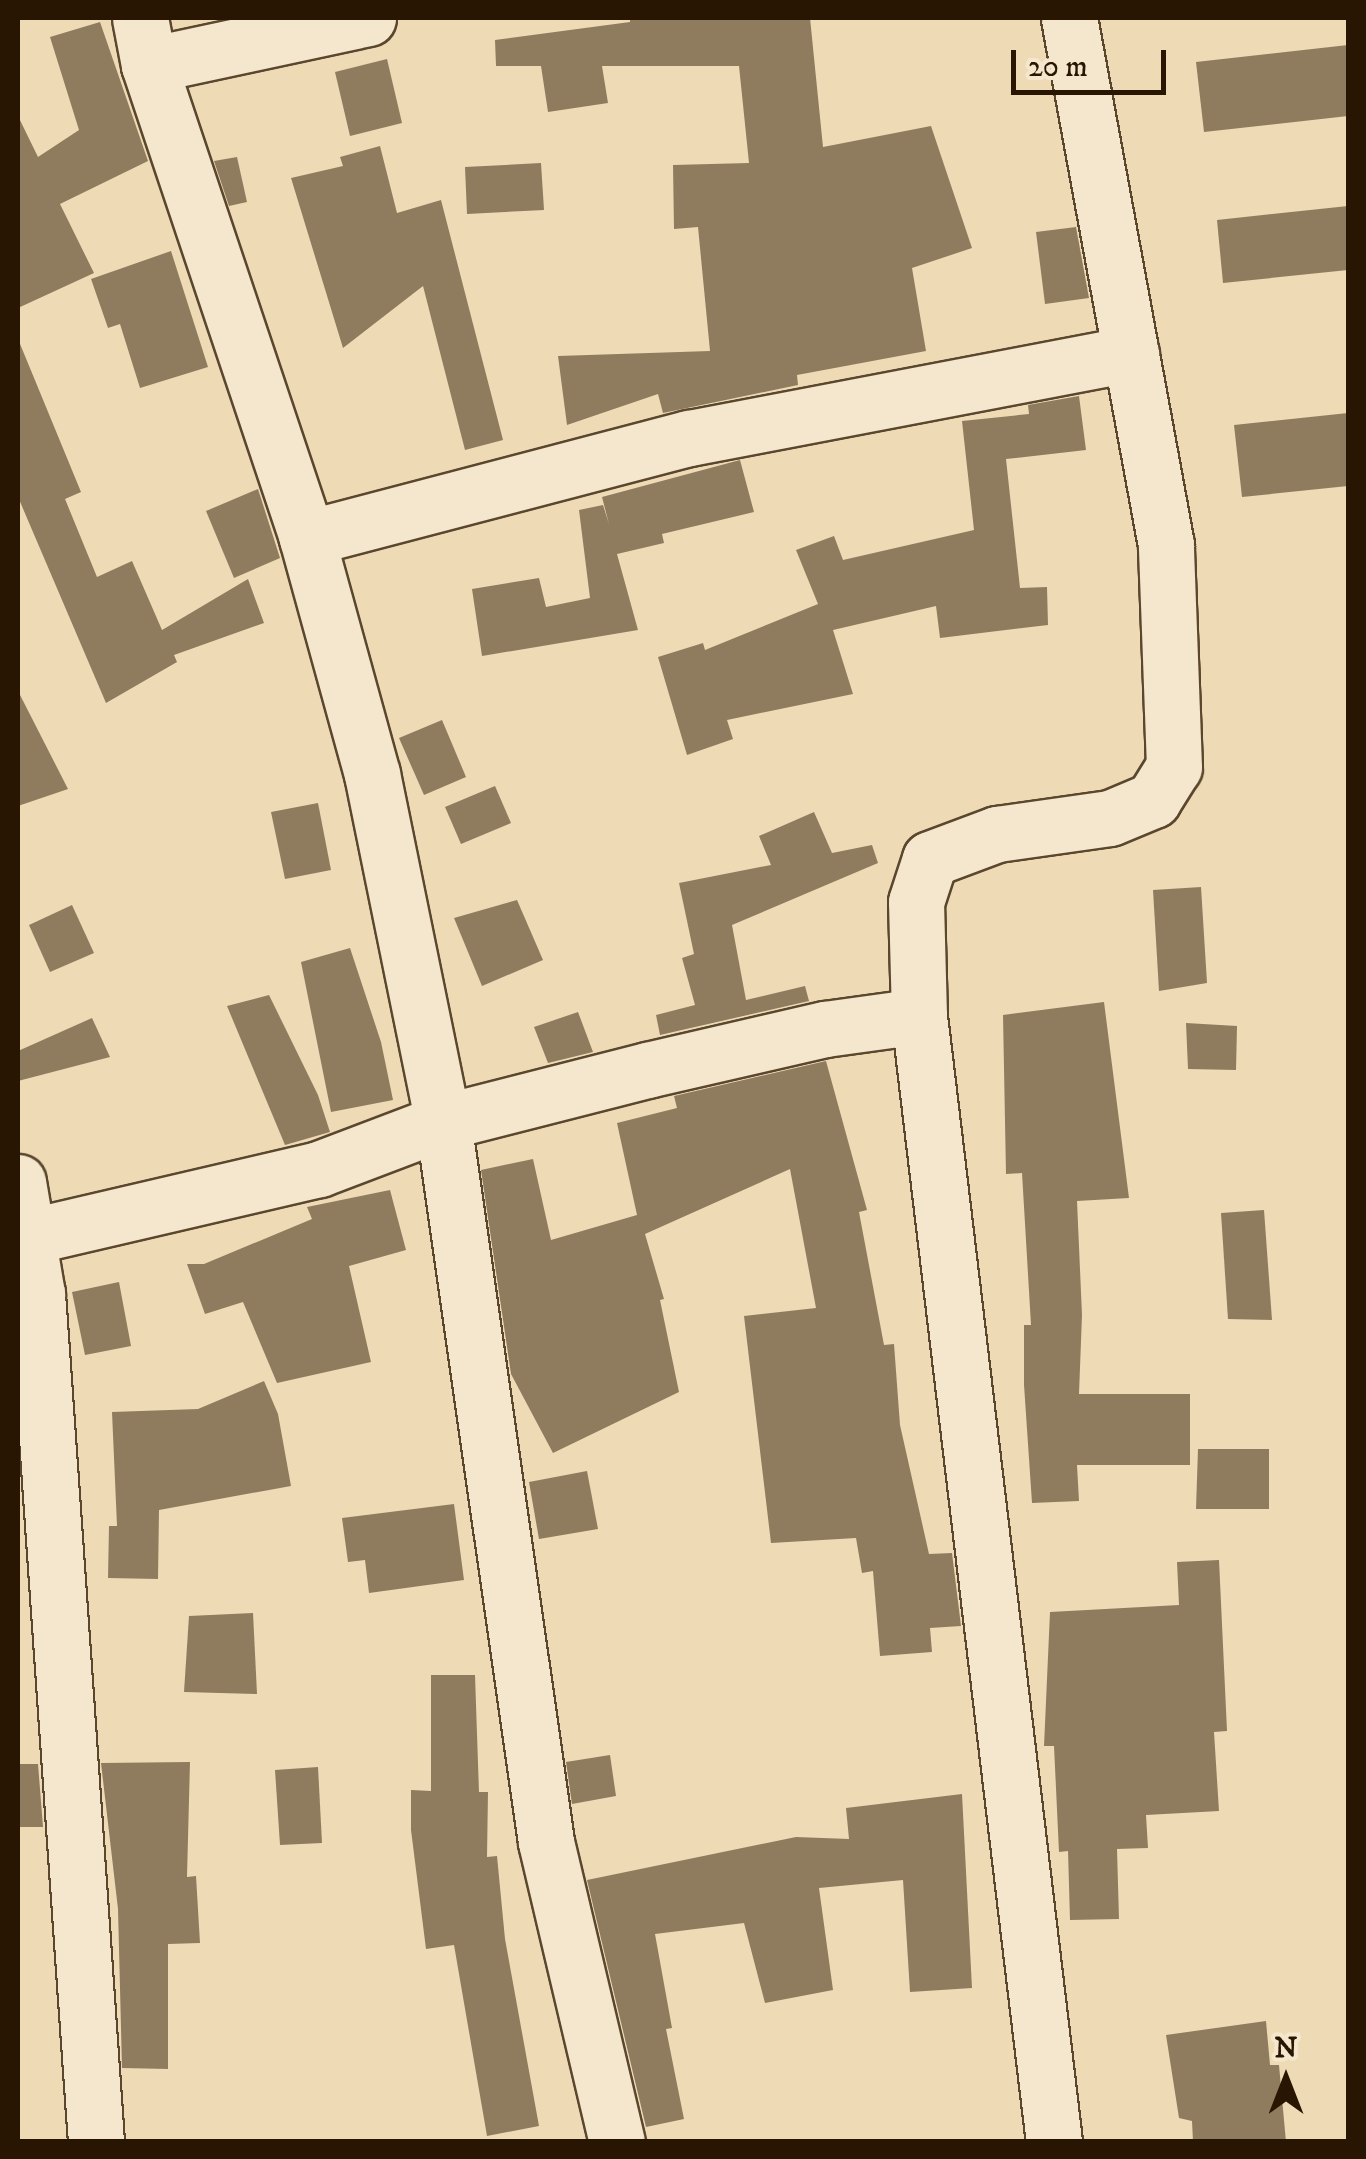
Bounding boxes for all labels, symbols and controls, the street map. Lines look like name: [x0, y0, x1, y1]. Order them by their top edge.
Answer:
scale bar: [1016, 30, 1171, 92]
text: 20 m: [1028, 49, 1088, 86]
north arrow: [1236, 2029, 1336, 2129]
text: N: [1275, 2031, 1297, 2066]

